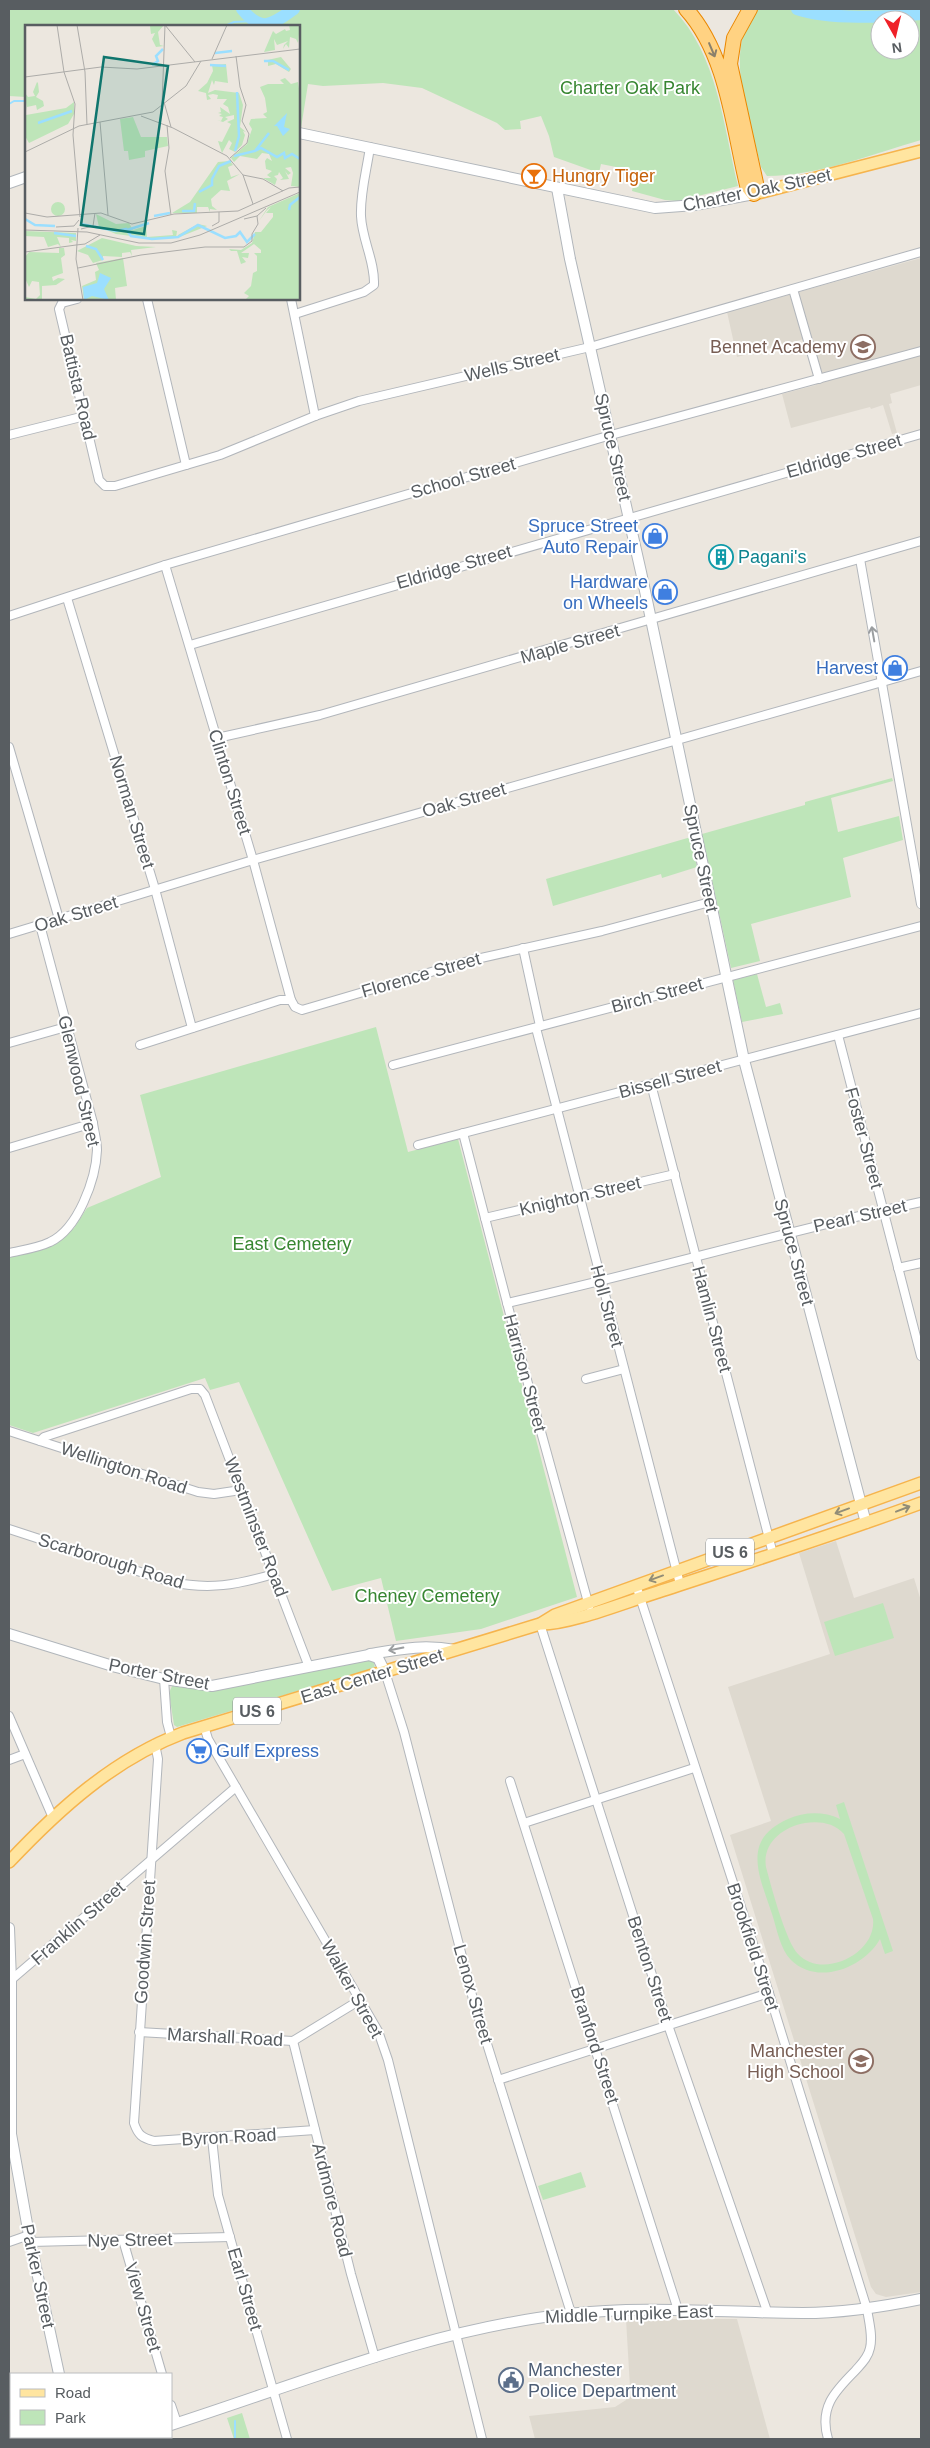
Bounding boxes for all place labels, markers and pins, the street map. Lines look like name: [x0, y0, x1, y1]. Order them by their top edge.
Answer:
bar icon: Hungry Tiger: [521, 163, 547, 189]
place label: Hungry Tiger: [552, 166, 655, 186]
school or university icon: Bennet Academy: [850, 334, 876, 360]
place label: Bennet Academy: [710, 337, 846, 357]
place label: Spruce Street Auto Repair: [528, 516, 638, 557]
shop icon: Spruce Street Auto Repair: [642, 523, 668, 549]
building icon: Pagani's: [708, 544, 734, 570]
place label: Pagani's: [738, 547, 806, 567]
place label: Hardware on Wheels: [563, 572, 648, 613]
shop icon: Hardware on Wheels: [652, 579, 678, 605]
shop icon: Harvest: [882, 655, 908, 681]
place label: Harvest: [816, 658, 878, 678]
supermarket icon: Gulf Express: [186, 1738, 212, 1764]
place label: Gulf Express: [216, 1741, 319, 1761]
place label: Manchester High School: [747, 2041, 844, 2082]
school or university icon: Manchester High School: [848, 2048, 874, 2074]
place label: Manchester Police Department: [528, 2360, 676, 2401]
public building icon: Manchester Police Department: [498, 2367, 524, 2393]

